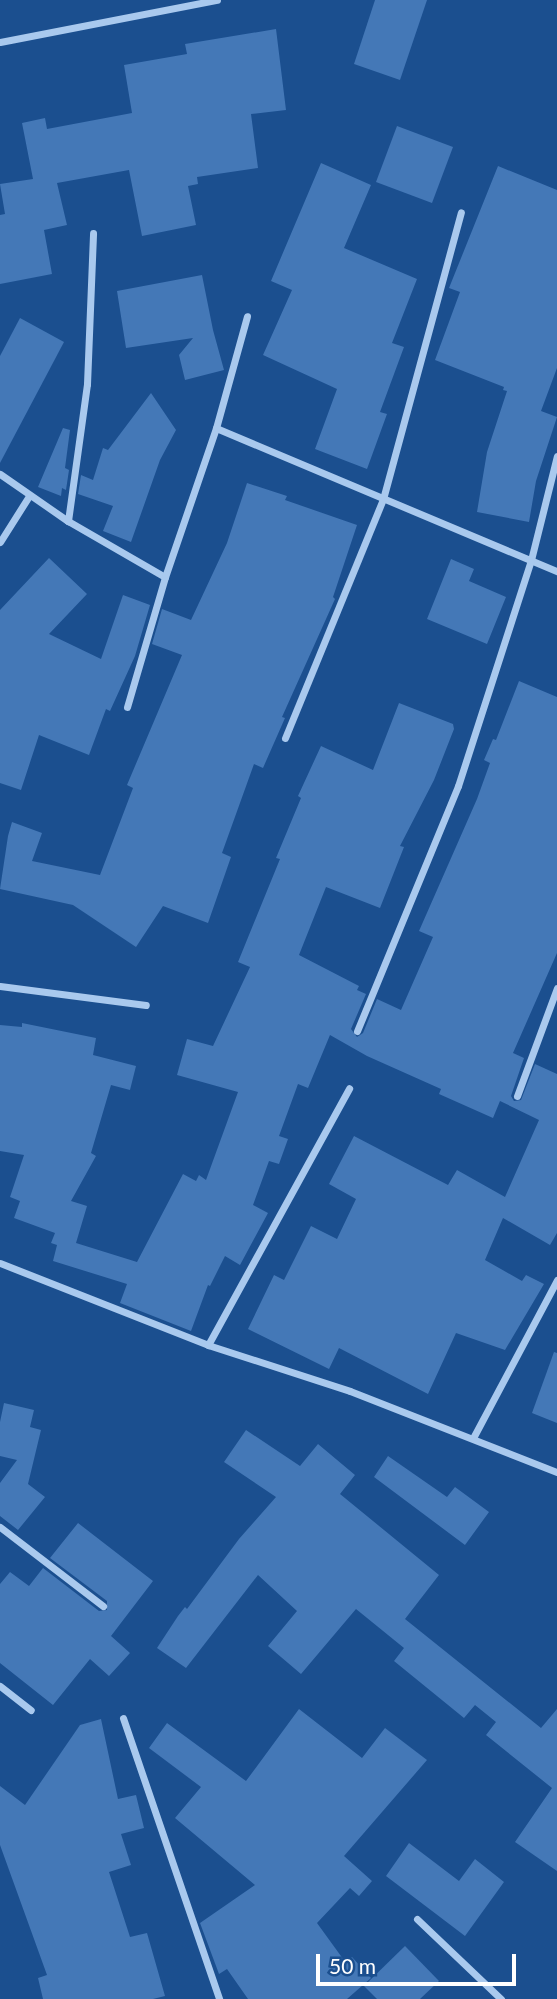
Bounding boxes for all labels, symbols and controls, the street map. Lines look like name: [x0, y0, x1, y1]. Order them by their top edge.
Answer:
scale bar: [319, 1940, 518, 1984]
text: 50 m: [329, 1953, 376, 1978]

